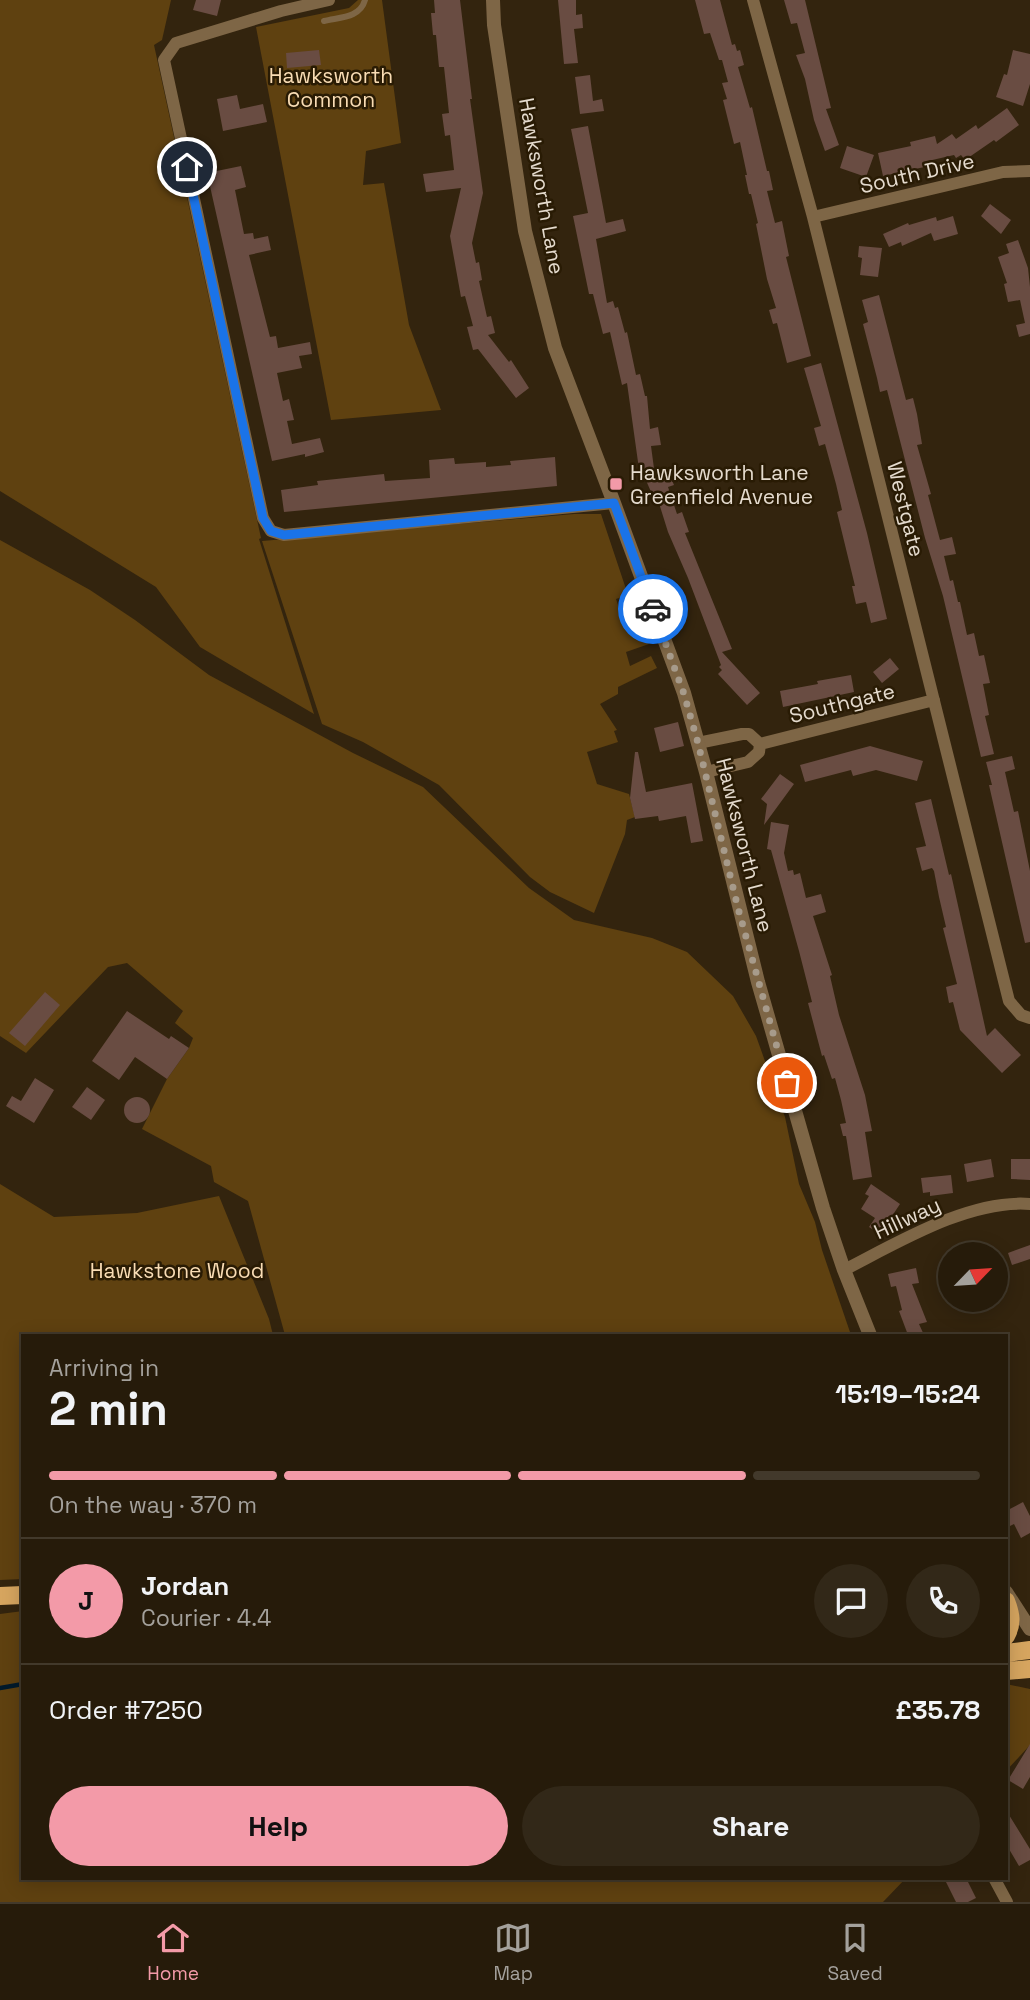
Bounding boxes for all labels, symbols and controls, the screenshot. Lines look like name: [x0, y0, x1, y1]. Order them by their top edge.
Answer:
park label: Hawksworth Common: [269, 62, 393, 113]
street label: Hawksworth Lane: [513, 96, 571, 276]
pin: [157, 137, 217, 197]
street label: South Drive: [857, 147, 977, 199]
icon: home: [168, 148, 206, 186]
place label: Hawksworth Lane Greenfield Avenue: [630, 459, 813, 510]
street label: Westgate: [881, 459, 931, 559]
marker: Hawksworth Lane Greenfield Avenue: [608, 476, 624, 492]
courier: [618, 574, 688, 644]
icon: car: [634, 590, 672, 628]
street label: Southgate: [786, 677, 898, 729]
street label: Hawksworth Lane: [710, 755, 780, 935]
pin: [757, 1053, 817, 1113]
icon: bag: [768, 1064, 806, 1102]
street label: Hillway: [869, 1191, 945, 1245]
north arrow: [938, 1242, 1008, 1312]
map controls: [938, 1242, 1008, 1312]
park label: Hawkstone Wood: [90, 1257, 264, 1284]
text: Arriving in: [49, 1353, 159, 1383]
text: 15:19–15:24: [835, 1377, 980, 1411]
text: 2 min: [49, 1380, 168, 1438]
text: On the way · 370 m: [49, 1490, 257, 1520]
button: chat: [814, 1564, 888, 1638]
button: phone: [906, 1564, 980, 1638]
text: Jordan: [141, 1569, 229, 1603]
text: J: [78, 1584, 94, 1618]
text: Courier · 4.4: [141, 1603, 271, 1633]
text: Order #7250: [49, 1693, 203, 1727]
text: £35.78: [895, 1693, 980, 1727]
button: Help: [49, 1786, 508, 1866]
button: Share: [522, 1786, 980, 1866]
tab: Home: [147, 1919, 199, 1986]
tab: Map: [493, 1919, 533, 1986]
tab: Saved: [827, 1919, 883, 1986]

